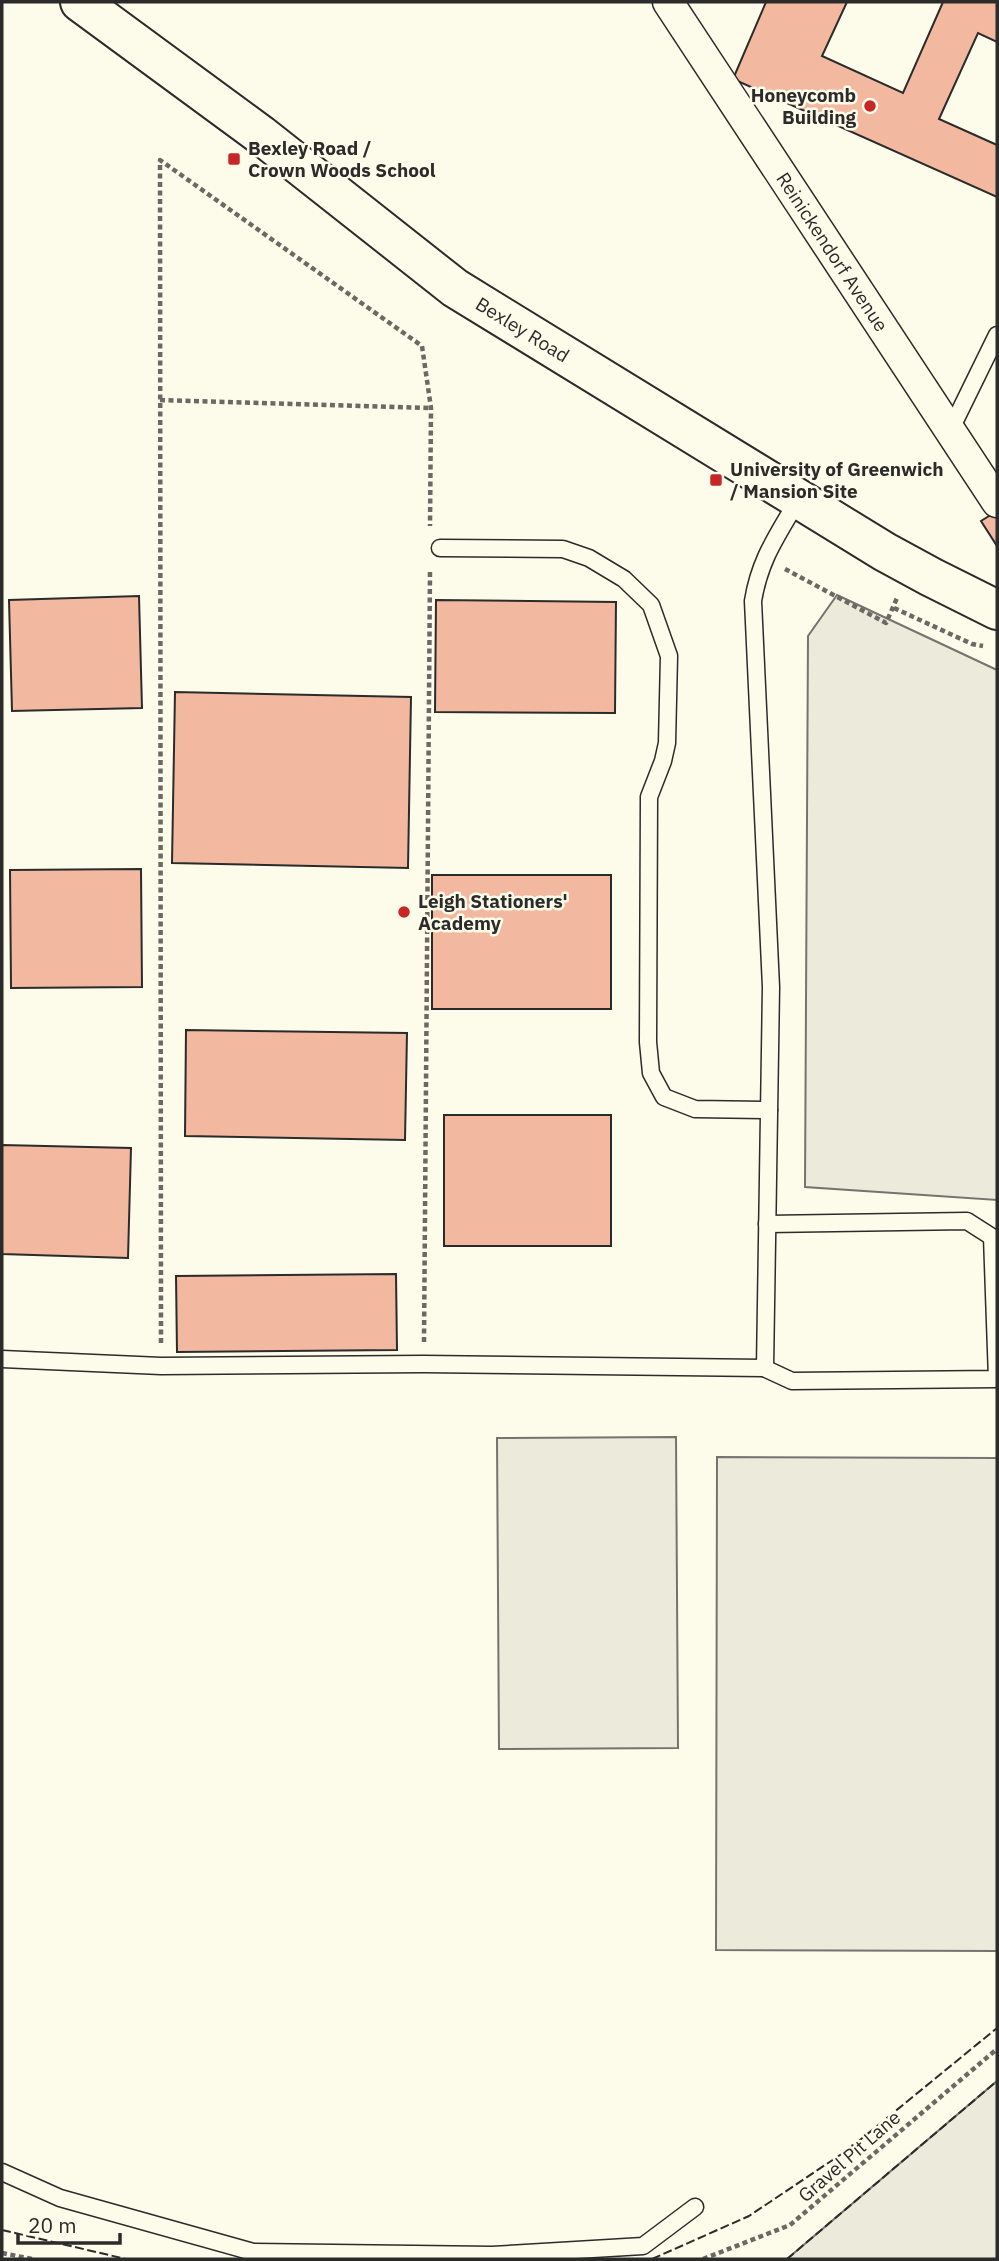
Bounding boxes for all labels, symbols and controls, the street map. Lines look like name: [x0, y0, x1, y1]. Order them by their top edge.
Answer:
place label: Honeycomb Building: [751, 83, 856, 129]
marker: Honeycomb Building: [862, 98, 878, 114]
place label: Bexley Road / Crown Woods School: [248, 136, 436, 182]
marker: Bexley Road / Crown Woods School: [226, 151, 242, 167]
street label: Reinickendorf Avenue: [771, 167, 894, 336]
street label: Bexley Road: [471, 292, 574, 367]
place label: University of Greenwich / Mansion Site: [730, 457, 944, 503]
marker: University of Greenwich / Mansion Site: [708, 472, 724, 488]
place label: Leigh Stationers' Academy: [418, 889, 568, 935]
marker: Leigh Stationers' Academy: [396, 904, 412, 920]
street label: Gravel Pit Lane: [793, 2105, 905, 2207]
scale bar: [18, 2202, 119, 2246]
text: 20 m: [28, 2211, 77, 2239]

